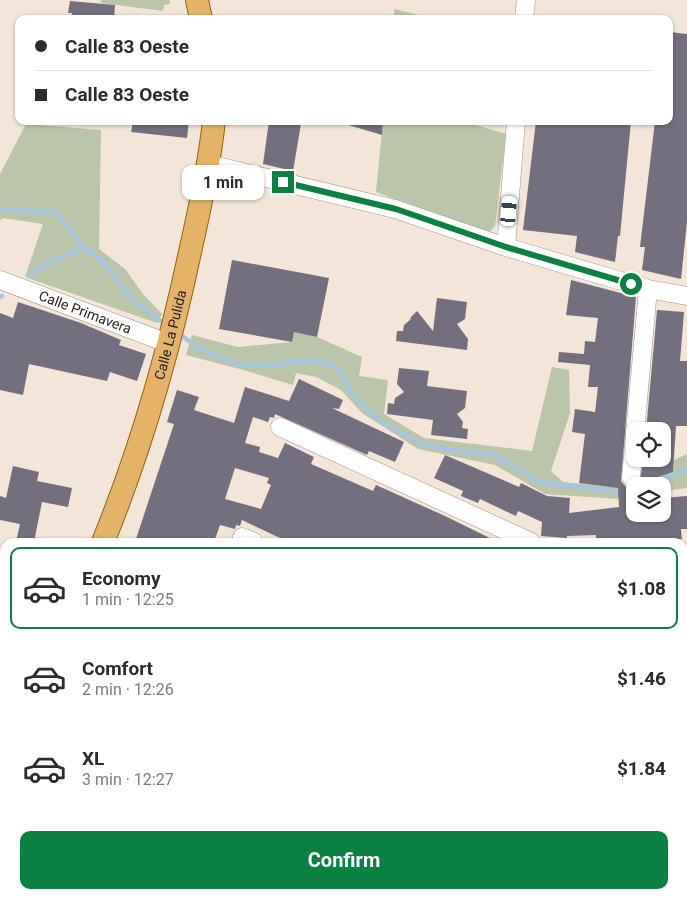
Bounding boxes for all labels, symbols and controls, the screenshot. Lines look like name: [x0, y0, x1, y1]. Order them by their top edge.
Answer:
text: Calle 83 Oeste: [65, 35, 189, 58]
text: Calle 83 Oeste: [65, 83, 189, 106]
callout: 1 min: [183, 164, 266, 200]
route end: [272, 171, 294, 193]
text: 1 min: [203, 173, 243, 192]
car: [500, 195, 517, 227]
route start: [620, 273, 642, 295]
street label: Calle Primavera: [37, 287, 134, 337]
street label: Calle La Pulida: [151, 288, 189, 382]
map controls: [626, 422, 671, 522]
button: locate: [626, 422, 671, 467]
button: layers: [626, 477, 671, 522]
icon: car: [22, 566, 67, 611]
text: Economy: [82, 567, 161, 590]
text: $1.08: [617, 577, 666, 600]
text: 1 min · 12:25: [82, 590, 174, 609]
icon: car: [22, 656, 67, 701]
text: Comfort: [82, 657, 153, 680]
text: $1.46: [617, 667, 666, 690]
text: 2 min · 12:26: [82, 680, 174, 699]
icon: car: [22, 746, 67, 791]
text: XL: [82, 747, 104, 770]
text: $1.84: [617, 757, 666, 780]
text: 3 min · 12:27: [82, 770, 174, 789]
button: Confirm: [20, 831, 668, 889]

